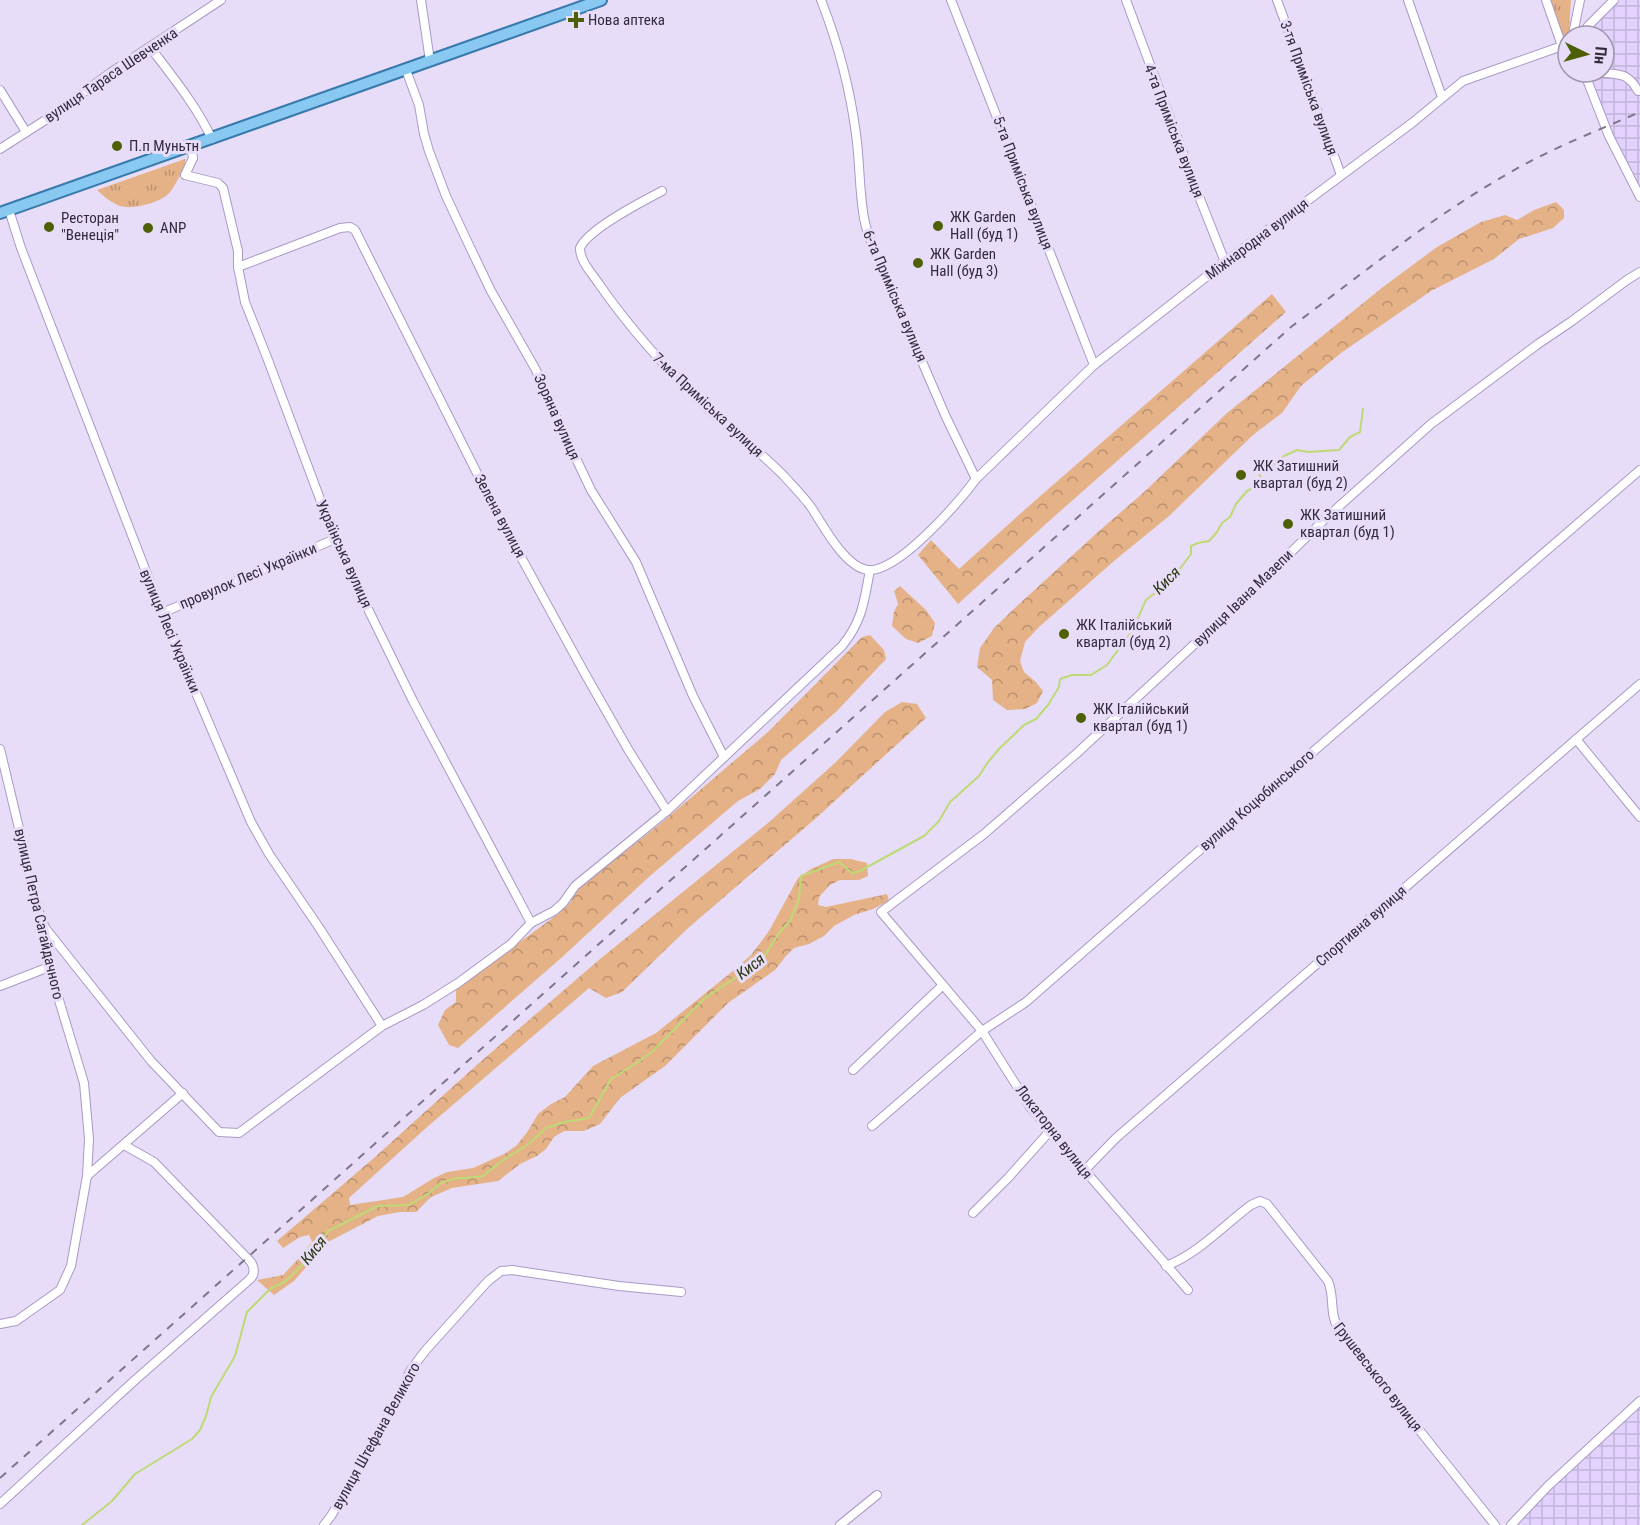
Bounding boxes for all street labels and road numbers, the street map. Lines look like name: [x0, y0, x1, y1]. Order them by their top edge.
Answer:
street label: 3-тя Приміська вулиця: [1276, 18, 1342, 158]
street label: вулиця Тараса Шевченка: [41, 24, 181, 126]
street label: 4-та Приміська вулиця: [1140, 62, 1208, 200]
street label: 5-та Приміська вулиця: [989, 114, 1057, 252]
street label: Міжнародна вулиця: [1202, 194, 1312, 284]
street label: 6-та Приміська вулиця: [859, 227, 931, 365]
street label: 7-ма Приміська вулиця: [649, 349, 767, 461]
street label: Зоряна вулиця: [530, 371, 584, 463]
street label: Зелена вулиця: [471, 471, 529, 561]
street label: Українська вулиця: [312, 497, 376, 611]
street label: провулок Лесі Українки: [177, 539, 319, 613]
street label: вулиця Івана Мазепи: [1189, 546, 1297, 650]
street label: вулиця Лесі Українки: [136, 566, 204, 696]
street label: вулиця Коцюбинського: [1196, 745, 1318, 855]
street label: вулиця Петра Сагайдачного: [11, 827, 67, 1001]
street label: Спортивна вулиця: [1312, 882, 1410, 970]
street label: Локаторна вулиця: [1012, 1081, 1096, 1183]
street label: Грушевського вулиця: [1330, 1319, 1426, 1435]
street label: вулиця Штефана Великого: [328, 1359, 424, 1513]

